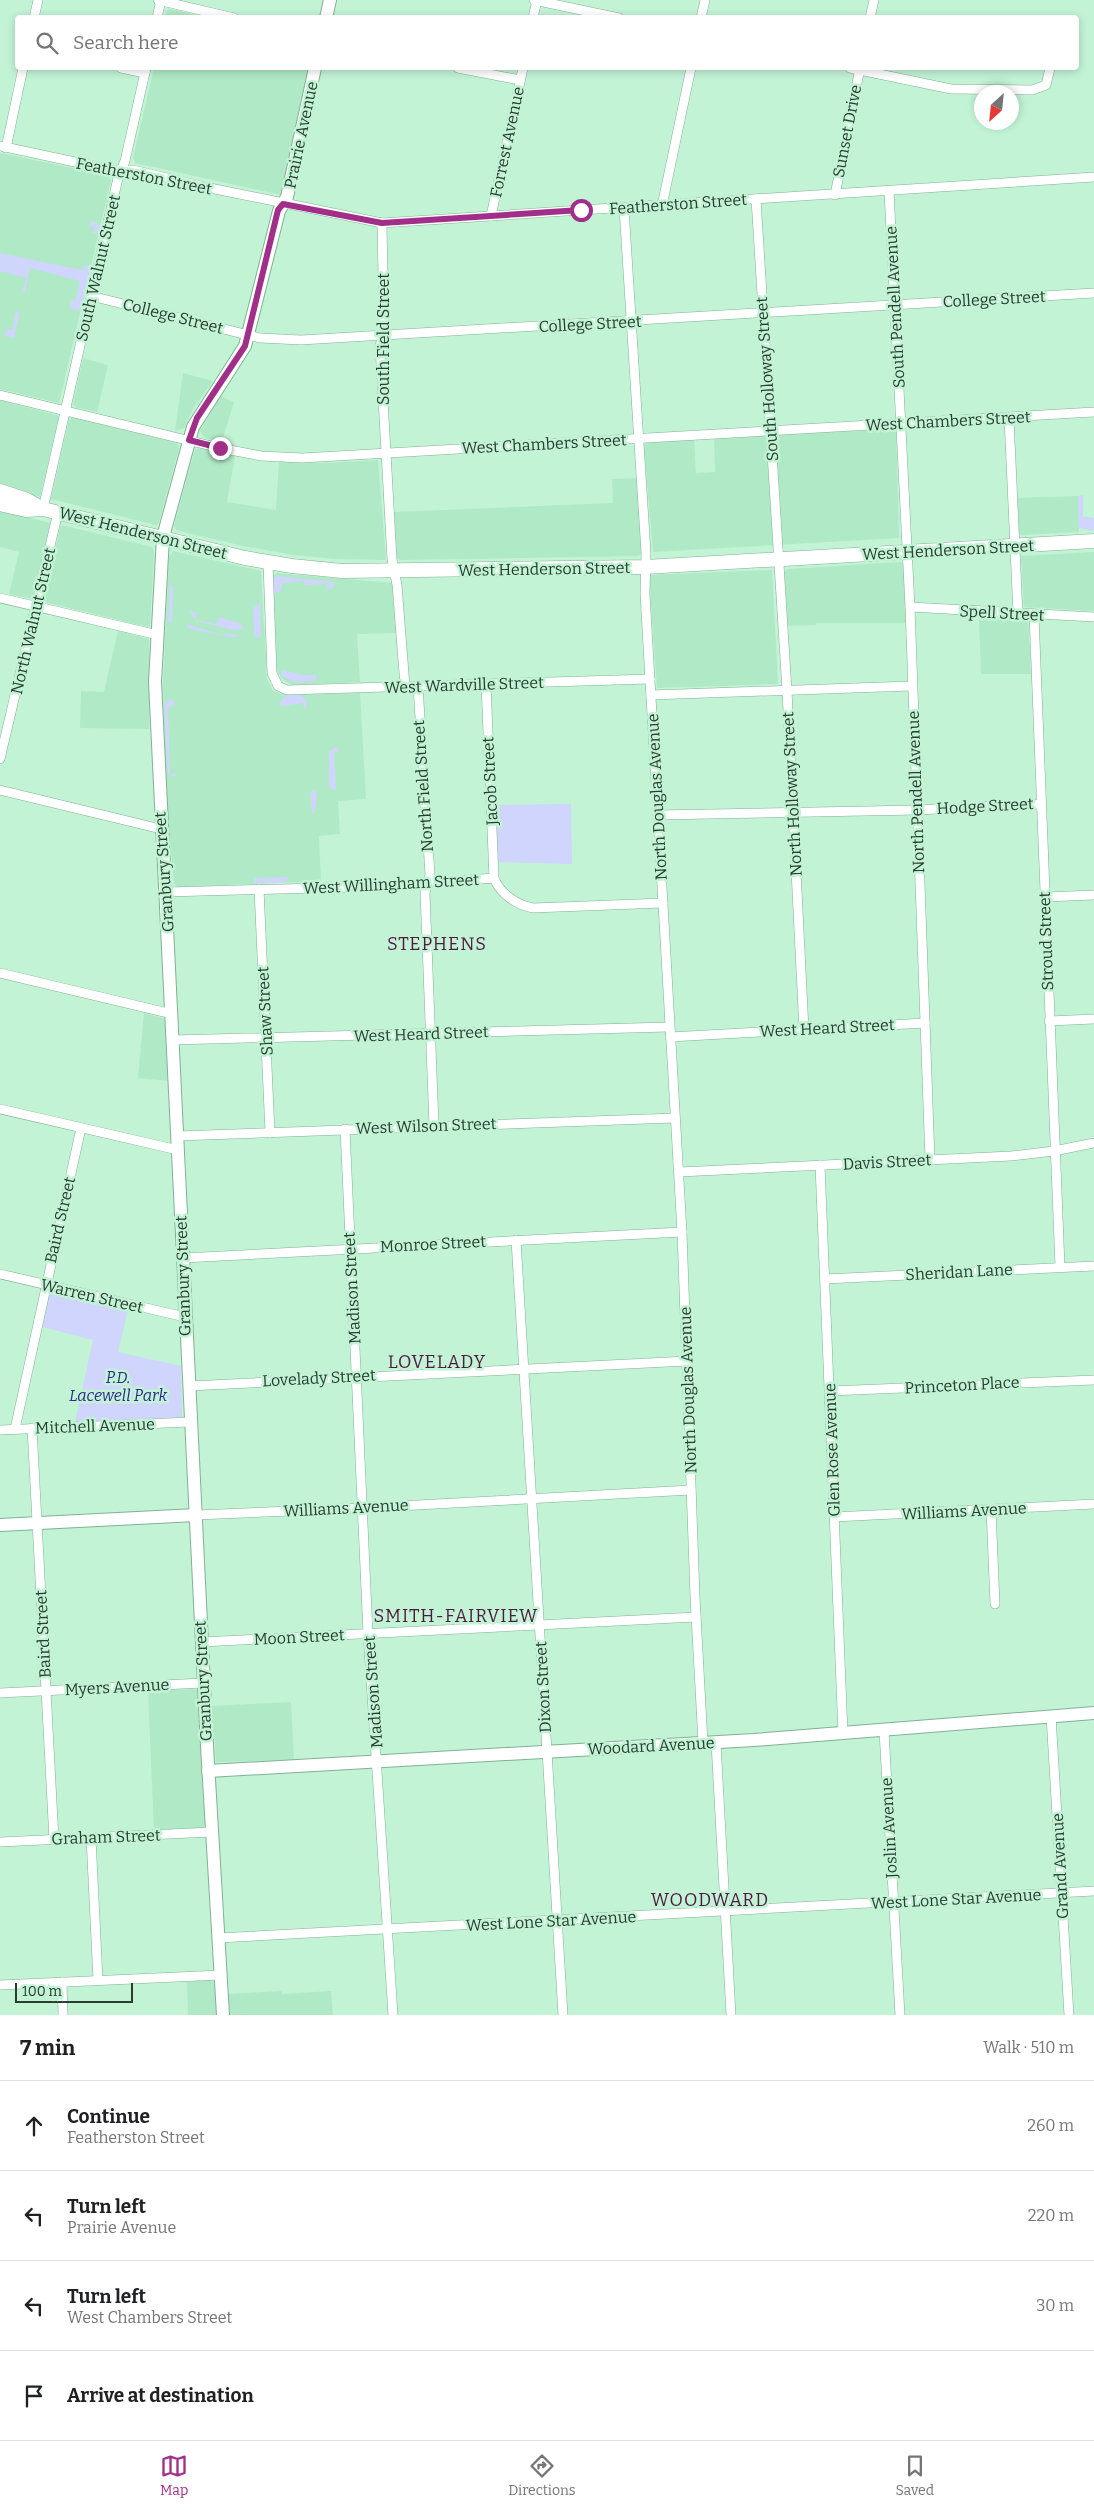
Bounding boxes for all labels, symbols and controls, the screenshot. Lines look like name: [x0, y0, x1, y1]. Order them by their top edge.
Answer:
search box: [15, 15, 1079, 70]
icon: search: [33, 29, 61, 57]
text: Search here: [73, 31, 178, 54]
street label: Prairie Avenue: [280, 80, 322, 190]
street label: Sunset Drive: [829, 83, 865, 179]
street label: Forrest Avenue: [486, 85, 528, 199]
north arrow: [974, 85, 1019, 130]
street label: Featherston Street: [75, 154, 214, 199]
street label: Featherston Street: [609, 190, 748, 218]
street label: South Walnut Street: [72, 193, 124, 343]
route start: [570, 199, 593, 222]
street label: South Pendell Avenue: [881, 225, 909, 389]
street label: South Field Street: [374, 273, 393, 405]
street label: College Street: [942, 287, 1046, 311]
street label: College Street: [121, 294, 225, 338]
street label: South Holloway Street: [752, 296, 782, 462]
street label: College Street: [538, 312, 642, 336]
street label: West Chambers Street: [865, 407, 1031, 435]
street label: West Chambers Street: [461, 430, 627, 458]
route end: [209, 437, 232, 460]
street label: West Henderson Street: [57, 503, 229, 563]
street label: West Henderson Street: [861, 536, 1035, 564]
street label: North Walnut Street: [7, 546, 59, 696]
street label: West Henderson Street: [458, 558, 631, 580]
street label: Spell Street: [959, 601, 1045, 625]
street label: West Wardville Street: [384, 673, 544, 697]
street label: North Pendell Avenue: [904, 710, 928, 874]
street label: North Holloway Street: [778, 711, 806, 877]
street label: North Douglas Avenue: [643, 713, 671, 881]
street label: North Field Street: [409, 719, 437, 853]
street label: Jacob Street: [478, 736, 502, 827]
street label: Hodge Street: [936, 794, 1034, 818]
street label: Granbury Street: [150, 811, 178, 933]
street label: West Willingham Street: [303, 870, 480, 898]
street label: Stroud Street: [1035, 891, 1057, 991]
district label: STEPHENS: [387, 933, 487, 955]
street label: Shaw Street: [253, 966, 277, 1056]
street label: West Heard Street: [759, 1015, 895, 1041]
street label: West Heard Street: [353, 1022, 489, 1046]
street label: West Wilson Street: [355, 1114, 497, 1138]
street label: Davis Street: [842, 1150, 932, 1174]
street label: Baird Street: [41, 1175, 79, 1265]
street label: Granbury Street: [171, 1215, 195, 1337]
street label: Madison Street: [340, 1231, 364, 1345]
street label: Monroe Street: [379, 1232, 487, 1256]
street label: Sheridan Lane: [905, 1260, 1013, 1284]
street label: Warren Street: [39, 1275, 145, 1317]
street label: North Douglas Avenue: [676, 1306, 700, 1474]
district label: LOVELADY: [388, 1351, 486, 1373]
street label: Lovelady Street: [262, 1366, 376, 1390]
park label: P.D. Lacewell Park: [69, 1368, 167, 1405]
street label: Princeton Place: [904, 1373, 1020, 1397]
street label: Glen Rose Avenue: [820, 1383, 844, 1517]
street label: Mitchell Avenue: [35, 1414, 155, 1438]
street label: Williams Avenue: [283, 1495, 409, 1521]
street label: Williams Avenue: [901, 1498, 1027, 1524]
street label: Baird Street: [31, 1589, 55, 1678]
district label: SMITH-FAIRVIEW: [374, 1605, 539, 1627]
street label: Granbury Street: [190, 1620, 216, 1742]
street label: Moon Street: [253, 1625, 345, 1649]
street label: Madison Street: [360, 1635, 386, 1749]
street label: Dixon Street: [531, 1641, 555, 1733]
street label: Myers Avenue: [64, 1675, 170, 1699]
street label: Woodard Avenue: [587, 1733, 715, 1759]
street label: Joslin Avenue: [877, 1777, 901, 1880]
street label: Grand Avenue: [1048, 1812, 1072, 1920]
street label: Graham Street: [51, 1826, 161, 1848]
street label: West Lone Star Avenue: [870, 1885, 1042, 1913]
district label: WOODWARD: [651, 1889, 769, 1911]
street label: West Lone Star Avenue: [465, 1907, 637, 1935]
scale bar: [15, 1980, 132, 2003]
text: 100 m: [22, 1983, 62, 2000]
text: 7 min: [20, 2035, 75, 2061]
text: Walk · 510 m: [983, 2038, 1074, 2057]
text: Continue: [67, 2105, 150, 2128]
icon: ahead: [20, 2112, 48, 2140]
text: 260 m: [1027, 2116, 1074, 2135]
text: Featherston Street: [67, 2128, 205, 2147]
text: Turn left: [67, 2195, 146, 2218]
icon: left: [20, 2202, 48, 2230]
text: 220 m: [1028, 2206, 1074, 2225]
text: Prairie Avenue: [67, 2218, 176, 2237]
text: Turn left: [67, 2285, 146, 2308]
icon: left: [20, 2292, 48, 2320]
text: 30 m: [1036, 2296, 1074, 2315]
text: West Chambers Street: [67, 2308, 232, 2327]
icon: arrive: [20, 2382, 48, 2410]
text: Arrive at destination: [67, 2384, 254, 2407]
tab: Map: [160, 2452, 188, 2499]
tab: Directions: [508, 2452, 576, 2499]
tab: Saved: [896, 2452, 934, 2499]

